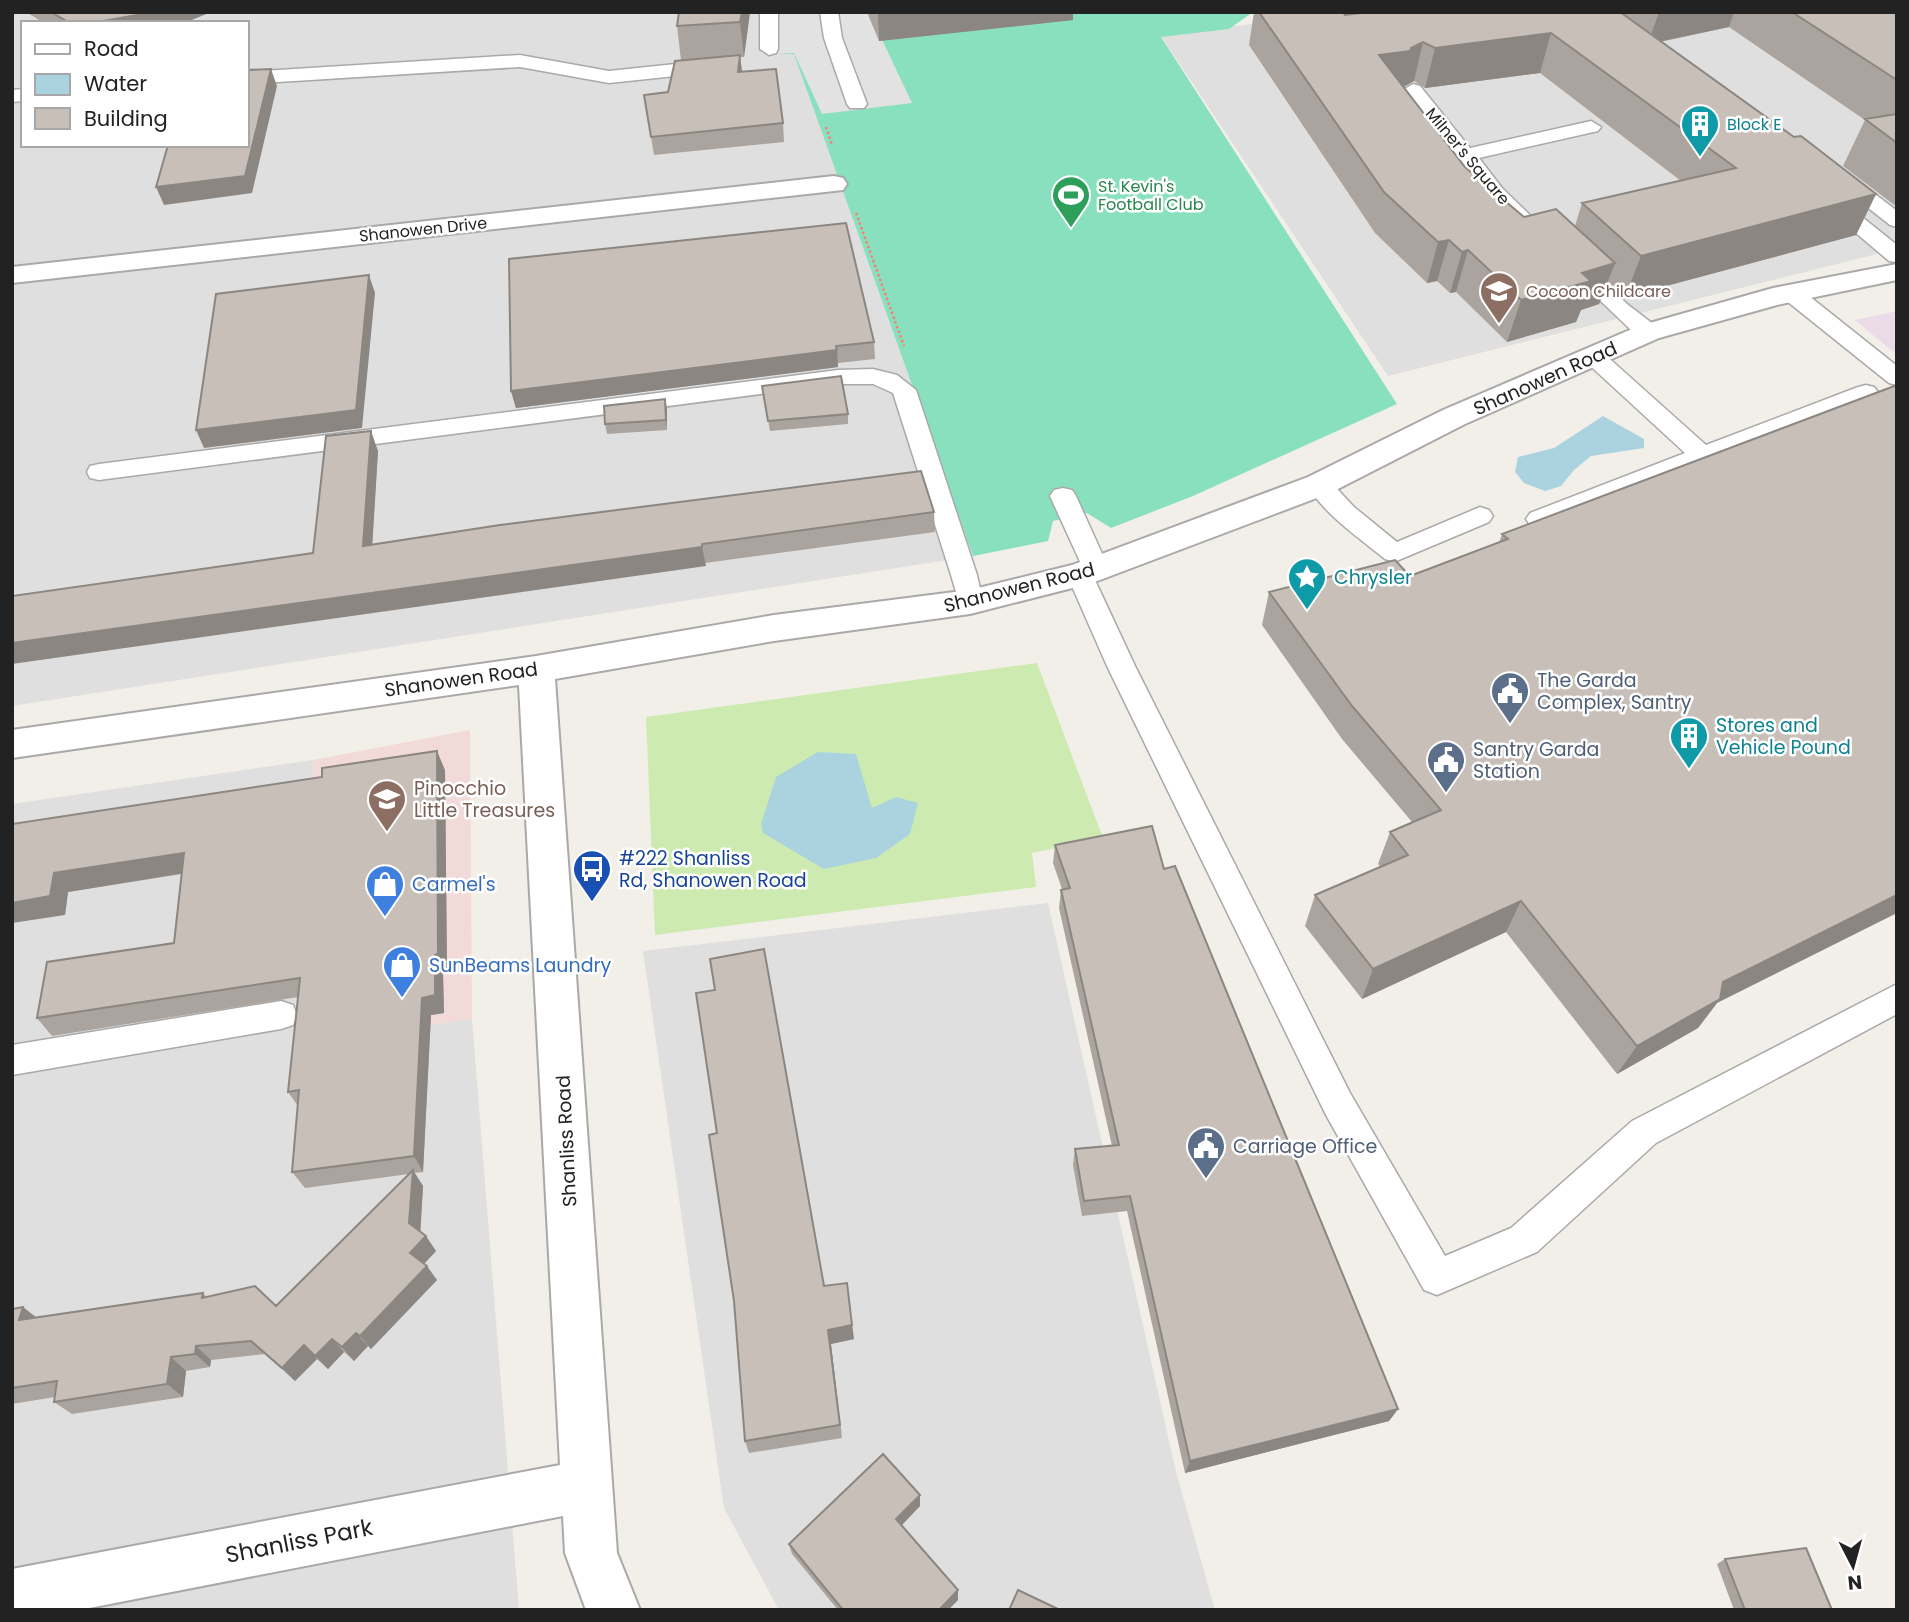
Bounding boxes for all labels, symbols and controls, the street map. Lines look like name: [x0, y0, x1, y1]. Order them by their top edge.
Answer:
legend: [21, 21, 248, 147]
text: Road: [84, 34, 139, 63]
text: Water: [84, 69, 147, 98]
street label: Milner's Square: [1420, 103, 1515, 210]
building icon: Block E: [1679, 103, 1721, 158]
text: Building: [84, 104, 168, 133]
place label: Block E: [1727, 113, 1781, 136]
sports icon: St. Kevin's Football Club: [1050, 174, 1092, 229]
place label: St. Kevin's Football Club: [1098, 175, 1204, 216]
street label: Shanowen Drive: [358, 211, 488, 248]
school or university icon: Cocoon Childcare: [1478, 270, 1520, 325]
place label: Cocoon Childcare: [1526, 280, 1671, 303]
street label: Shanowen Road: [1469, 335, 1621, 422]
street label: Shanowen Road: [941, 556, 1097, 619]
place icon: Chrysler: [1286, 556, 1328, 611]
place label: Chrysler: [1334, 564, 1412, 591]
street label: Shanowen Road: [383, 655, 539, 704]
place label: The Garda Complex, Santry: [1537, 667, 1692, 716]
public building icon: The Garda Complex, Santry: [1489, 670, 1531, 725]
place label: Stores and Vehicle Pound: [1716, 712, 1851, 761]
building icon: Stores and Vehicle Pound: [1668, 715, 1710, 770]
place label: Santry Garda Station: [1473, 736, 1599, 785]
public building icon: Santry Garda Station: [1425, 739, 1467, 794]
place label: Pinocchio Little Treasures: [414, 775, 555, 824]
school or university icon: Pinocchio Little Treasures: [366, 778, 408, 833]
place label: #222 Shanliss Rd, Shanowen Road: [619, 845, 807, 894]
bus stop icon: #222 Shanliss Rd, Shanowen Road: [571, 848, 613, 903]
shop icon: Carmel's: [364, 863, 406, 918]
place label: Carmel's: [412, 871, 496, 898]
shop icon: SunBeams Laundry: [381, 944, 423, 999]
place label: SunBeams Laundry: [429, 952, 612, 979]
street label: Shanliss Road: [550, 1074, 583, 1208]
public building icon: Carriage Office: [1185, 1125, 1227, 1180]
place label: Carriage Office: [1233, 1133, 1377, 1160]
street label: Shanliss Park: [223, 1511, 375, 1571]
north arrow: [1818, 1531, 1888, 1601]
text: N: [1846, 1568, 1863, 1597]

